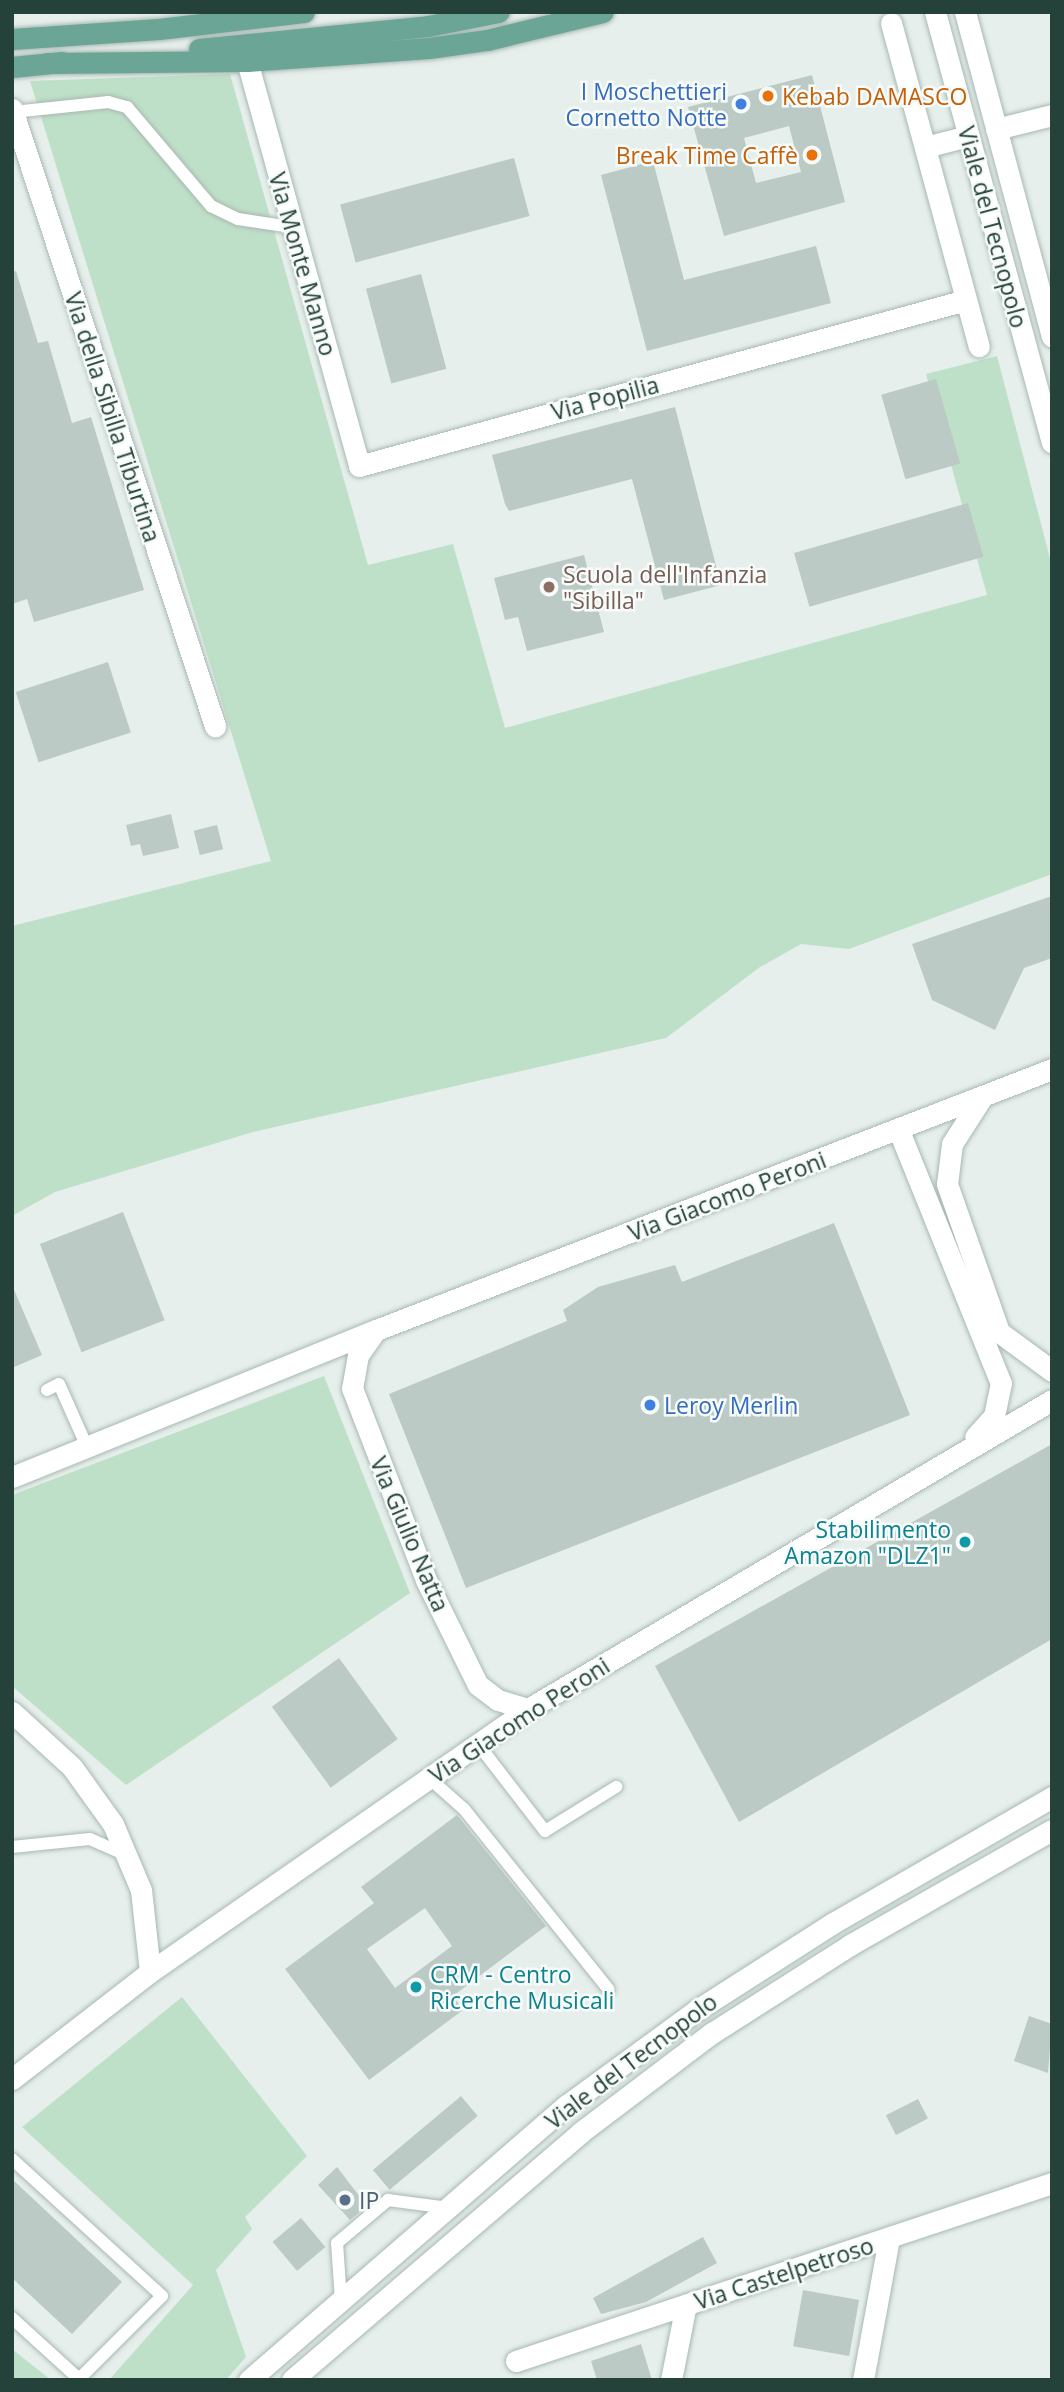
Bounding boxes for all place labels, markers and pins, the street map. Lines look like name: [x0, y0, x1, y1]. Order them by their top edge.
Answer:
place label: I Moschettieri Cornetto Notte: [566, 77, 727, 131]
place label: Kebab DAMASCO: [782, 82, 967, 110]
marker: Kebab DAMASCO: [760, 88, 776, 104]
marker: I Moschettieri Cornetto Notte: [733, 96, 749, 112]
place label: Break Time Caffè: [616, 141, 798, 169]
marker: Break Time Caffè: [804, 147, 820, 163]
place label: Scuola dell'Infanzia "Sibilla": [563, 560, 767, 614]
marker: Scuola dell'Infanzia "Sibilla": [541, 579, 557, 595]
place label: Leroy Merlin: [664, 1391, 798, 1419]
marker: Leroy Merlin: [642, 1397, 658, 1413]
place label: Stabilimento Amazon "DLZ1": [784, 1515, 951, 1569]
marker: Stabilimento Amazon "DLZ1": [957, 1534, 973, 1550]
place label: CRM - Centro Ricerche Musicali: [430, 1960, 614, 2014]
marker: CRM - Centro Ricerche Musicali: [408, 1979, 424, 1995]
place label: IP: [359, 2186, 379, 2214]
marker: IP: [337, 2192, 353, 2208]

